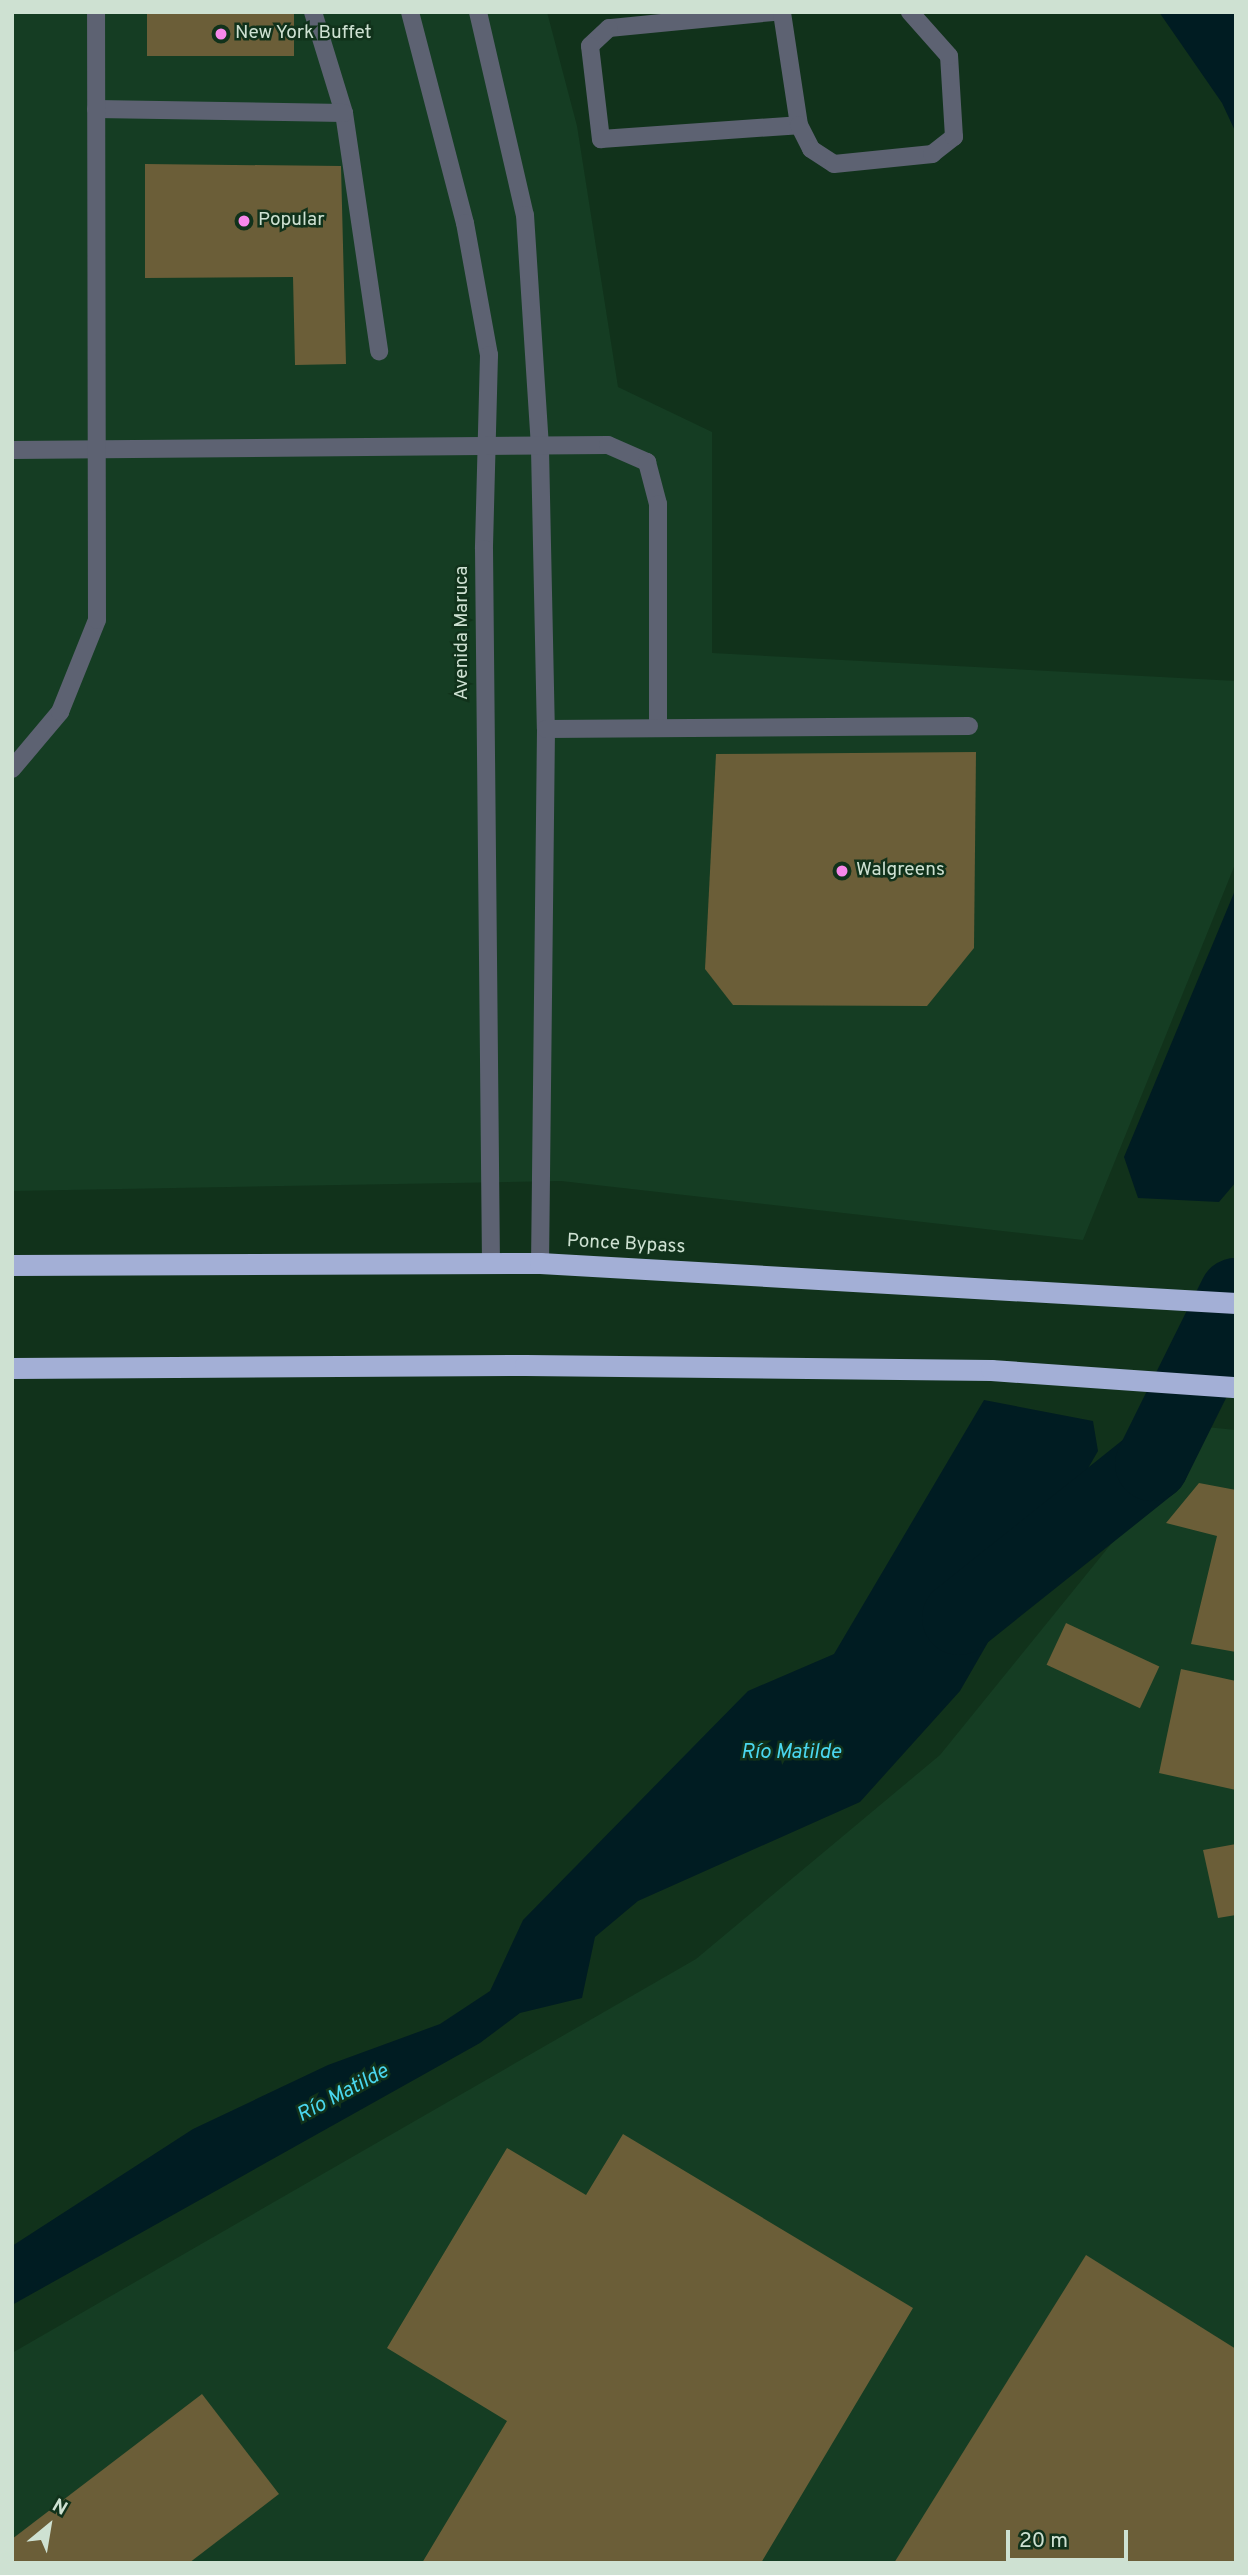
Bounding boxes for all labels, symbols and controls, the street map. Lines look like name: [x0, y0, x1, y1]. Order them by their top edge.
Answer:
place label: New York Buffet: [235, 23, 372, 45]
marker: New York Buffet: [213, 26, 229, 42]
place label: Popular: [258, 210, 325, 232]
marker: Popular: [236, 213, 252, 229]
street label: Avenida Maruca: [452, 566, 474, 700]
place label: Walgreens: [856, 860, 945, 882]
marker: Walgreens: [834, 863, 850, 879]
street label: Ponce Bypass: [566, 1231, 686, 1259]
water label: Río Matilde: [741, 1740, 841, 1766]
water label: Río Matilde: [293, 2059, 393, 2129]
north arrow: [14, 2491, 84, 2561]
text: N: [48, 2494, 71, 2522]
scale bar: [1010, 2516, 1132, 2560]
text: 20 m: [1019, 2528, 1068, 2555]

